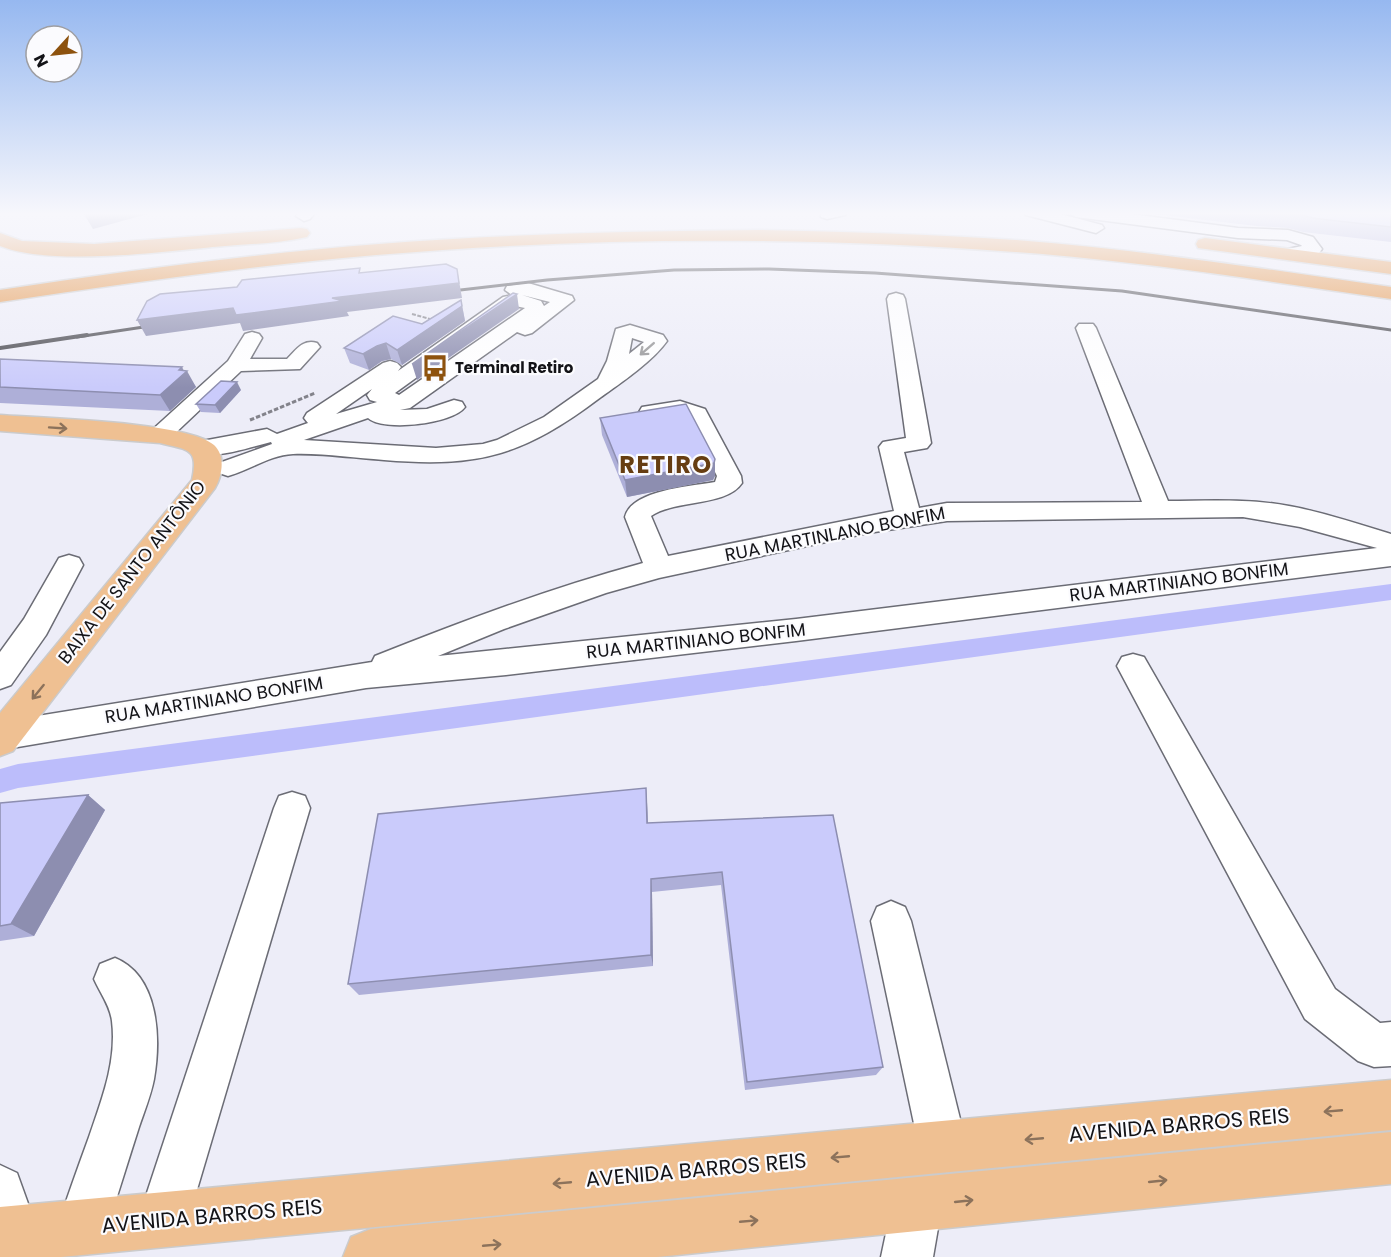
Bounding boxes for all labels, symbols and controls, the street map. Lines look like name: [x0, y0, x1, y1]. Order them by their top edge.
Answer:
north arrow: [24, 24, 84, 84]
text: N: [28, 50, 54, 71]
one-way arrow: [639, 343, 655, 356]
bus stop icon: Terminal Retiro: [420, 353, 450, 383]
place label: Terminal Retiro: [455, 357, 574, 378]
one-way arrow: [48, 422, 68, 433]
district label: RETIRO: [619, 448, 713, 481]
street label: BAIXA DE SANTO ANTÔNIO: [52, 475, 211, 669]
street label: RUA MARTINLANO BONFIM: [723, 500, 947, 567]
street label: RUA MARTINIANO BONFIM: [1068, 556, 1290, 607]
street label: RUA MARTINIANO BONFIM: [585, 617, 807, 664]
street label: RUA MARTINIANO BONFIM: [103, 670, 325, 729]
one-way arrow: [31, 684, 44, 700]
street label: AVENIDA BARROS REIS: [1067, 1100, 1291, 1149]
one-way arrow: [1323, 1106, 1343, 1117]
one-way arrow: [1025, 1134, 1045, 1145]
street label: AVENIDA BARROS REIS: [584, 1145, 808, 1194]
one-way arrow: [830, 1152, 850, 1163]
one-way arrow: [1147, 1175, 1167, 1186]
one-way arrow: [553, 1178, 573, 1189]
street label: AVENIDA BARROS REIS: [100, 1191, 324, 1240]
one-way arrow: [953, 1195, 973, 1206]
one-way arrow: [738, 1215, 758, 1226]
one-way arrow: [481, 1239, 501, 1250]

